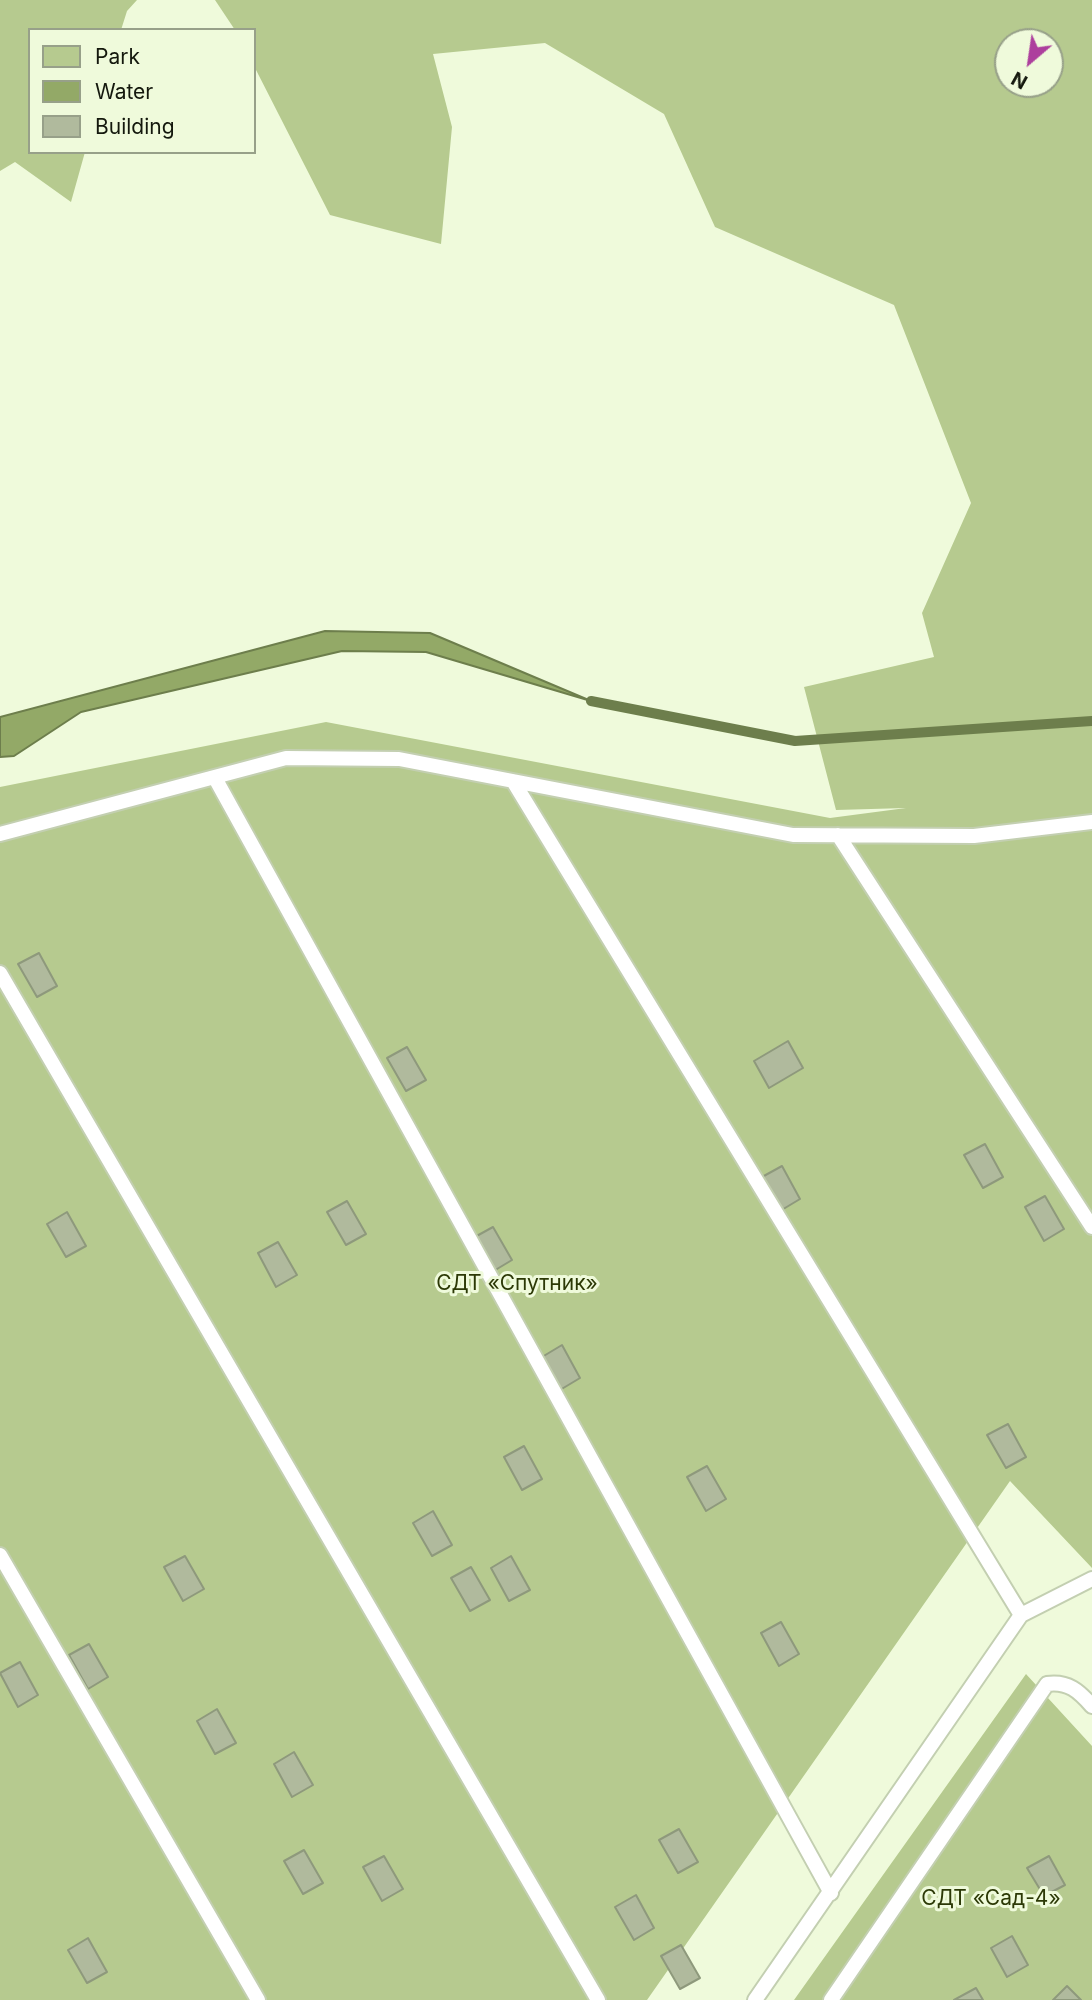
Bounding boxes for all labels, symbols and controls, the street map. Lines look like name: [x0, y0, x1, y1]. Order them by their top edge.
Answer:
legend: [28, 28, 256, 154]
north arrow: [994, 28, 1064, 98]
text: Park: [95, 44, 140, 69]
text: N: [1008, 66, 1031, 94]
text: Water: [95, 79, 153, 104]
text: Building: [95, 114, 175, 139]
park label: СДТ «Спутник»: [436, 1271, 598, 1297]
park label: СДТ «Сад-4»: [921, 1886, 1061, 1912]

